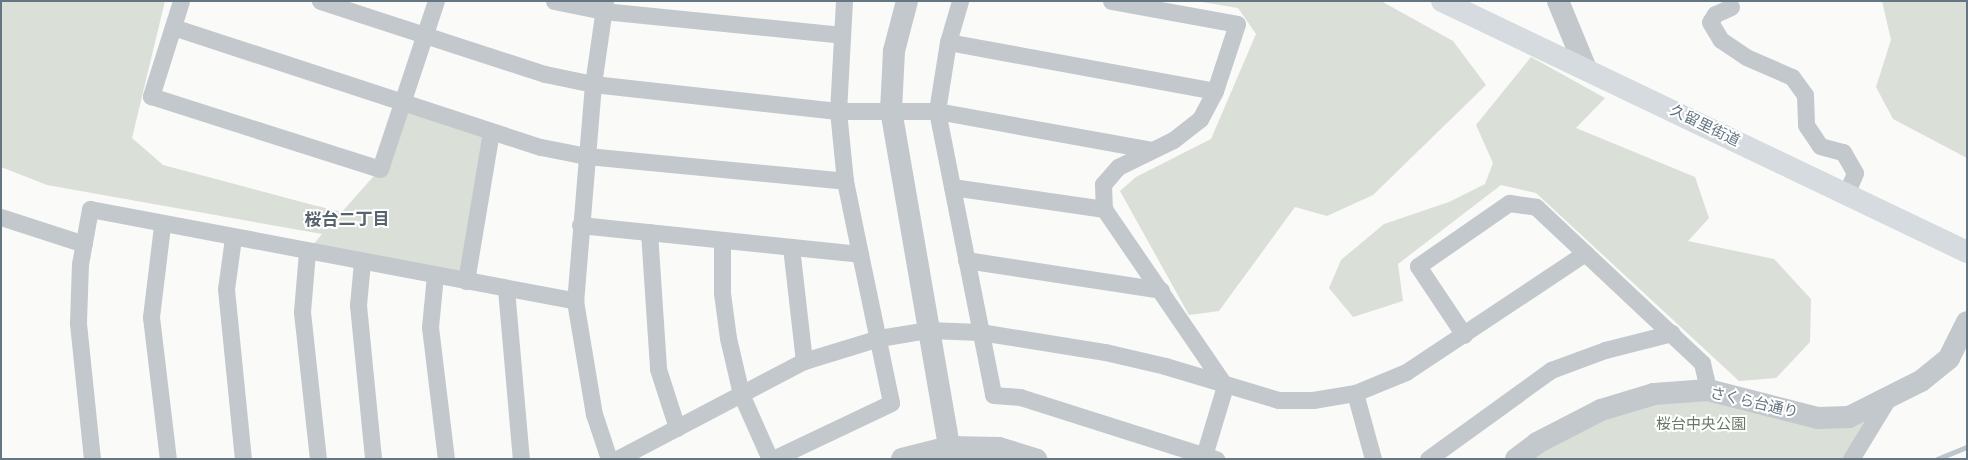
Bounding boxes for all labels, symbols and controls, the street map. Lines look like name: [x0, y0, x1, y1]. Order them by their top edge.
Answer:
street label: 久留里街道: [1667, 101, 1743, 151]
district label: 桜台二丁目: [305, 210, 389, 230]
street label: さくら台通り: [1708, 384, 1800, 422]
park label: 桜台中央公園: [1656, 416, 1746, 434]

